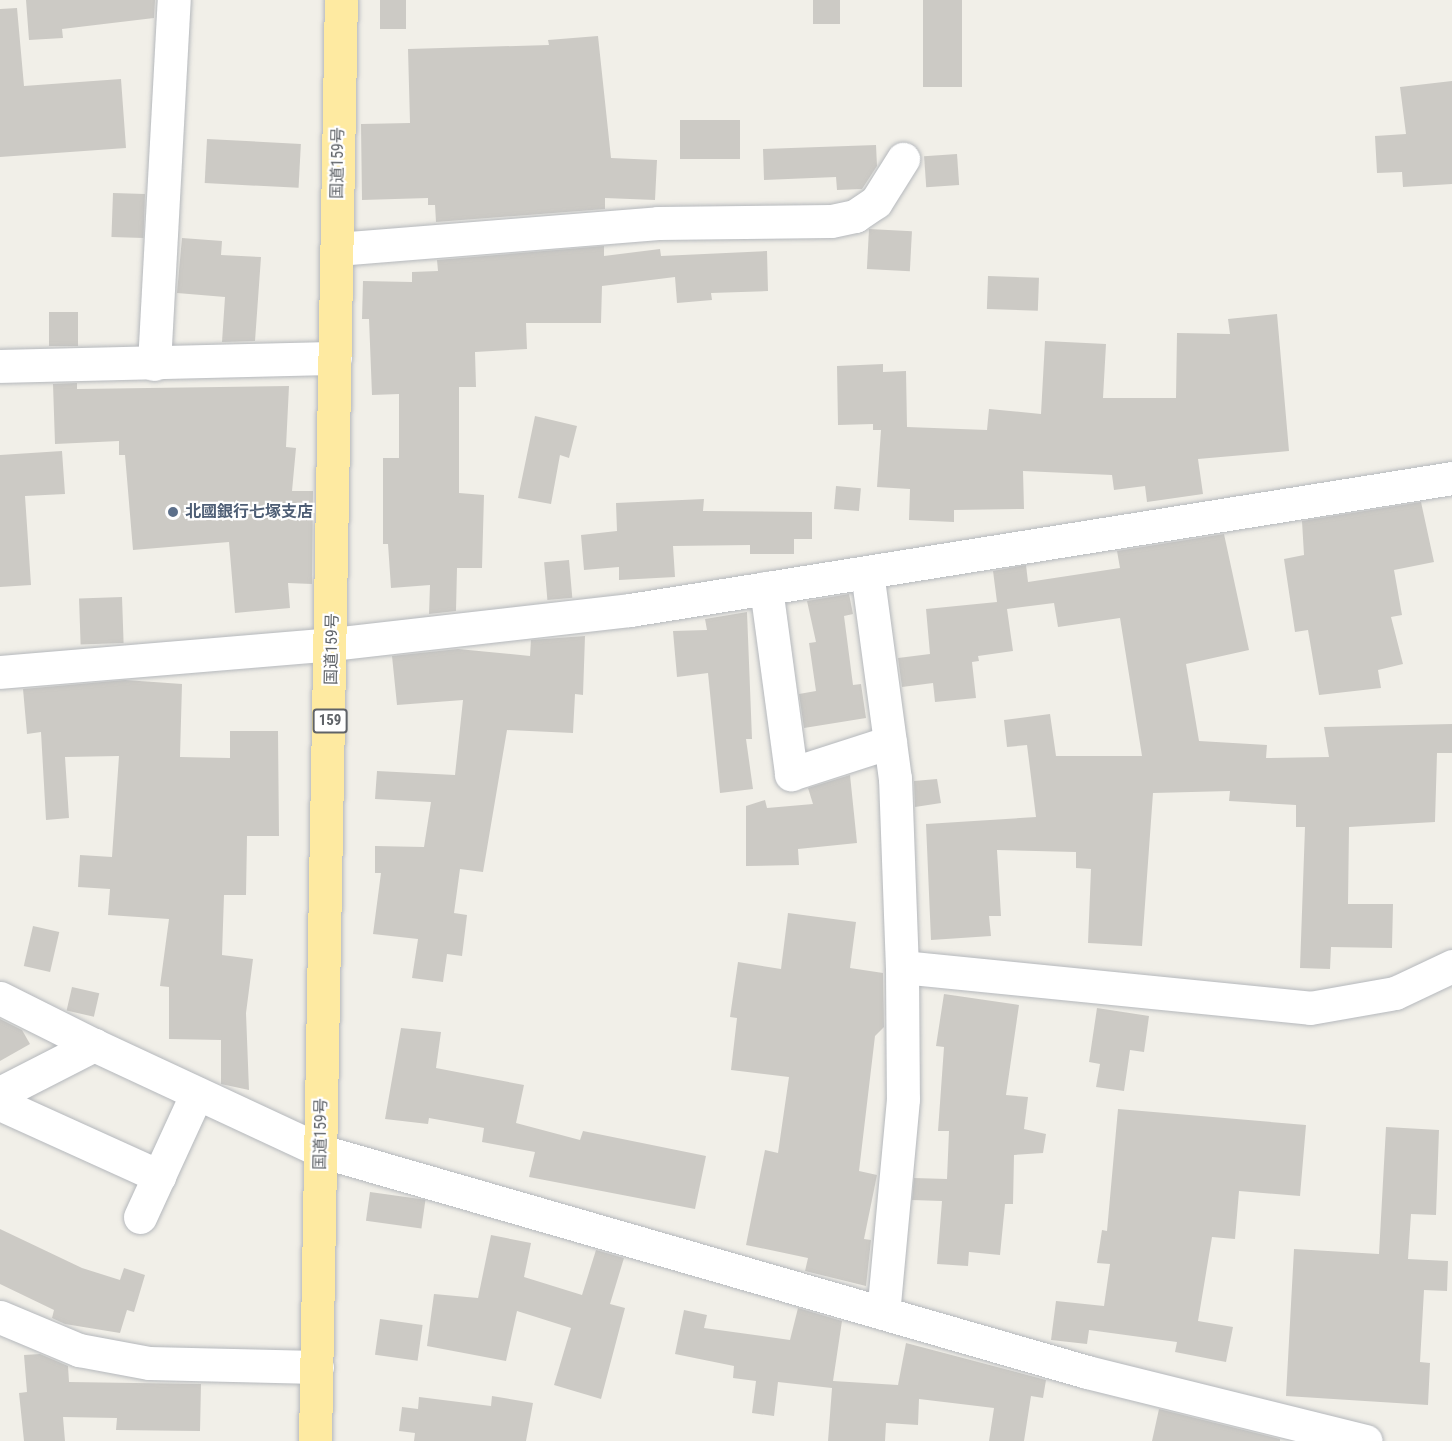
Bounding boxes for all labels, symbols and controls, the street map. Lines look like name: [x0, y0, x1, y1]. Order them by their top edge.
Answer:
street label: 国道159号: [328, 127, 348, 199]
place label: 北國銀行七塚支店: [185, 502, 313, 522]
marker: 北國銀行七塚支店: [166, 505, 180, 519]
street label: 国道159号: [322, 613, 342, 685]
road number: 159: [312, 709, 348, 733]
street label: 国道159号: [311, 1098, 331, 1170]

